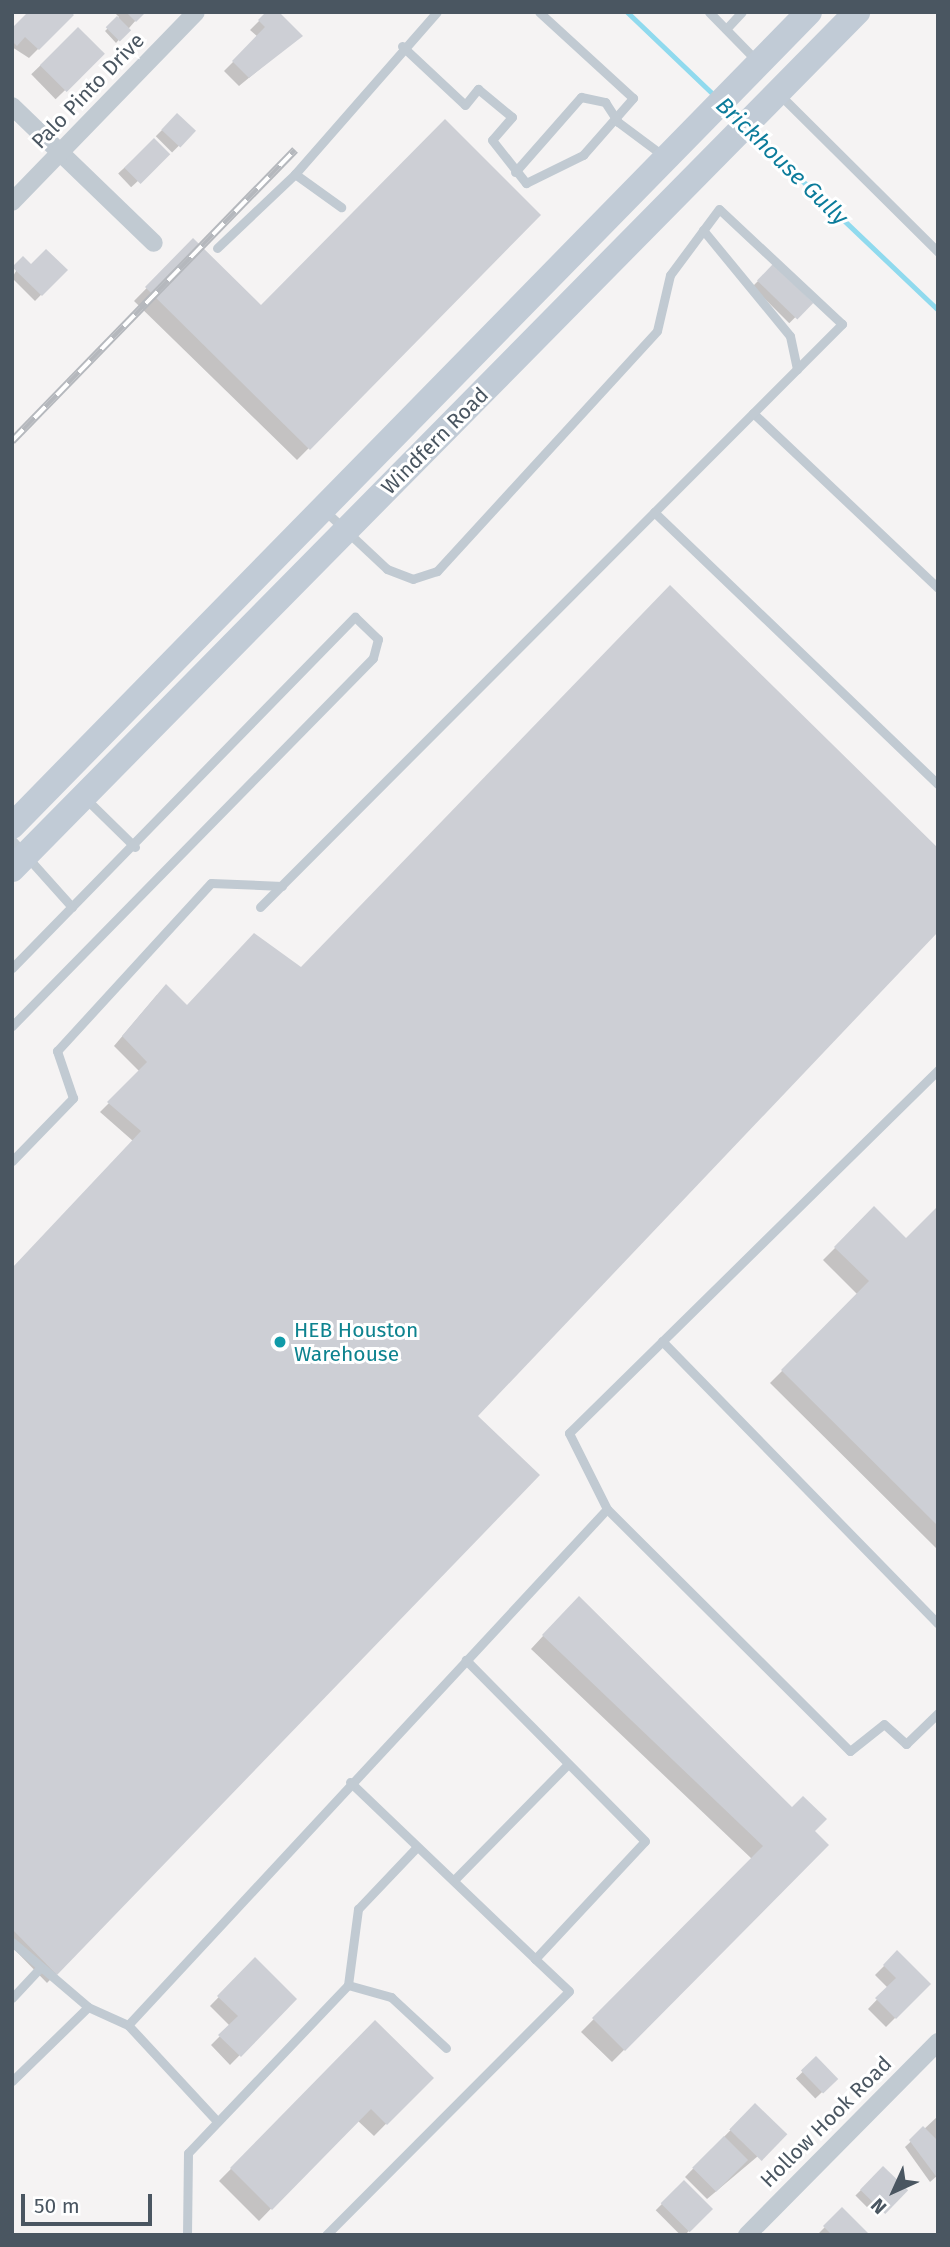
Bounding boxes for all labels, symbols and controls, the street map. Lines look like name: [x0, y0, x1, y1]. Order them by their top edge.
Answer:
street label: Palo Pinto Drive: [27, 28, 149, 154]
water label: Brickhouse Gully: [710, 91, 854, 231]
street label: Windfern Road: [376, 382, 494, 500]
place label: HEB Houston Warehouse: [294, 1317, 418, 1367]
marker: HEB Houston Warehouse: [272, 1334, 288, 1350]
street label: Hollow Hook Road: [755, 2051, 897, 2193]
north arrow: [859, 2156, 929, 2226]
scale bar: [24, 2180, 156, 2224]
text: 50 m: [34, 2193, 80, 2219]
text: N: [866, 2194, 891, 2219]

